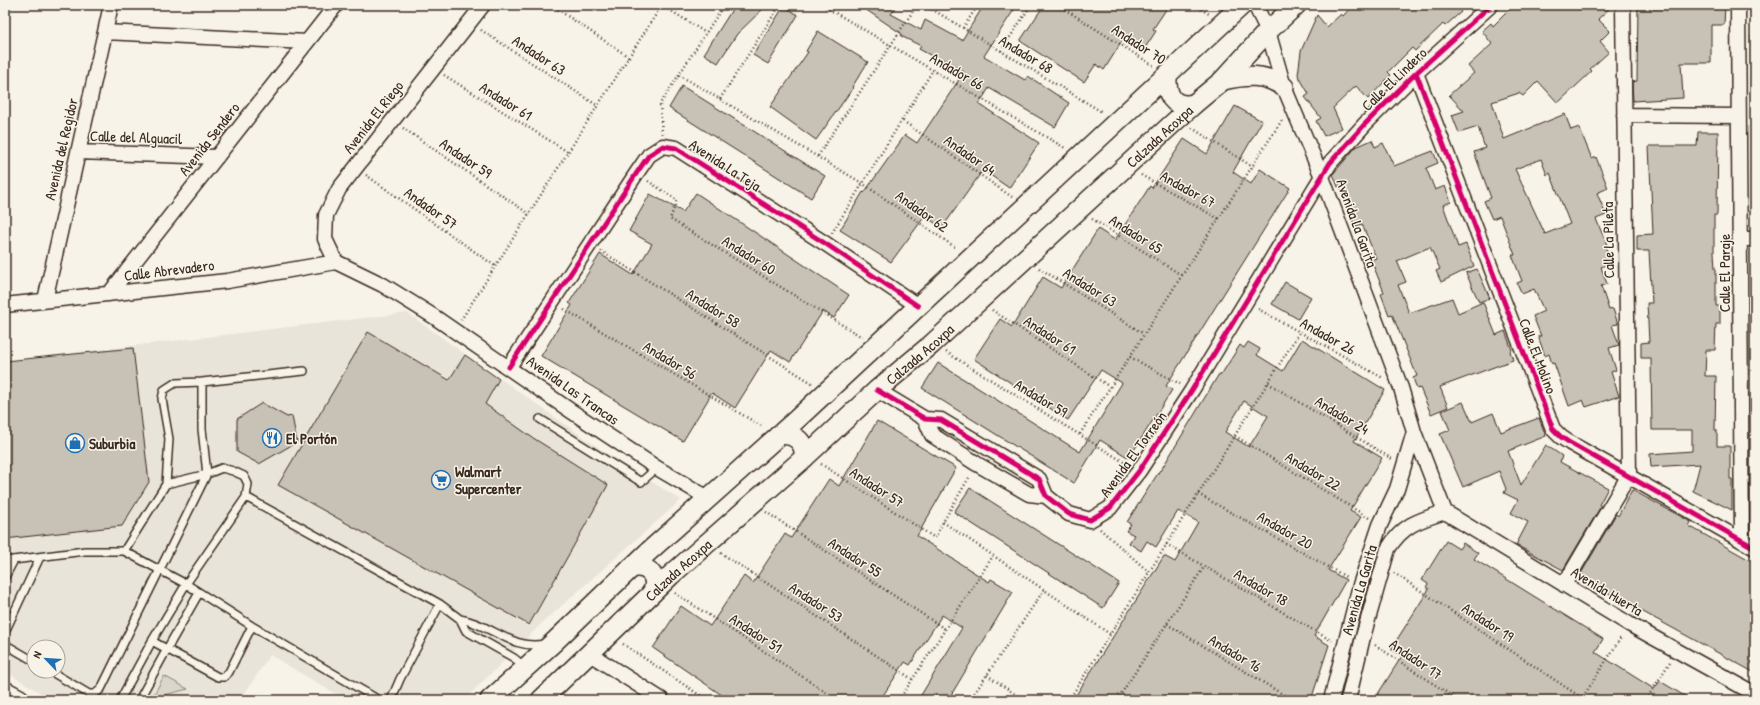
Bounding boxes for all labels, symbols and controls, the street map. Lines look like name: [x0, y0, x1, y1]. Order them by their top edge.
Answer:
street label: Andador 70: [1108, 19, 1171, 70]
street label: Andador 63: [508, 30, 570, 80]
street label: Andador 68: [995, 30, 1057, 78]
street label: Calle El Lindero: [1357, 42, 1431, 116]
street label: Andador 66: [926, 47, 988, 95]
street label: Avenida El Riego: [338, 76, 408, 158]
street label: Andador 61: [476, 77, 536, 125]
street label: Avenida del Regidor: [39, 96, 83, 202]
street label: Avenida Sendero: [174, 98, 244, 180]
street label: Calzada Acoxpa: [1121, 100, 1197, 172]
street label: Calle del Alguacil: [90, 125, 182, 149]
street label: Andador 64: [940, 130, 1000, 181]
street label: Andador 59: [436, 133, 497, 183]
street label: Avenida La Teja: [685, 134, 765, 196]
street label: Andador 67: [1157, 165, 1219, 213]
street label: Avenida La Garita: [1331, 176, 1383, 270]
street label: Andador 57: [400, 182, 462, 234]
street label: Andador 62: [891, 185, 953, 237]
street label: Calle La Pileta: [1597, 201, 1619, 278]
street label: Andador 65: [1105, 209, 1167, 259]
street label: Andador 60: [718, 230, 780, 280]
street label: Calle El Paraje: [1714, 234, 1735, 312]
street label: Calle Abrevadero: [123, 254, 215, 286]
street label: Andador 63: [1059, 262, 1121, 312]
street label: Andador 58: [682, 283, 744, 333]
street label: Andador 61: [1020, 310, 1080, 360]
street label: Andador 26: [1297, 312, 1359, 360]
street label: Calle El Molino: [1514, 315, 1562, 397]
street label: Calzada Acoxpa: [881, 319, 958, 389]
street label: Andador 56: [639, 336, 701, 384]
street label: Avenida Las Trancas: [523, 350, 624, 430]
street label: Andador 59: [1010, 374, 1072, 422]
street label: Andador 24: [1311, 391, 1373, 440]
street label: Avenida El Torreón: [1095, 406, 1172, 501]
restaurant icon: El Portón: [261, 427, 283, 449]
place label: El Portón: [286, 428, 337, 449]
shop icon: Suburbia: [64, 432, 86, 454]
place label: Suburbia: [89, 433, 135, 454]
street label: Andador 22: [1281, 446, 1345, 496]
place label: Walmart Supercenter: [455, 461, 522, 500]
street label: Andador 57: [846, 462, 908, 512]
supermarket icon: Walmart Supercenter: [430, 469, 452, 491]
street label: Andador 20: [1253, 506, 1317, 554]
street label: Andador 55: [824, 532, 886, 582]
street label: Calzada Acoxpa: [640, 534, 716, 606]
street label: Avenida La Garita: [1336, 542, 1382, 637]
street label: Avenida Huerta: [1567, 561, 1647, 621]
street label: Andador 18: [1230, 563, 1292, 611]
street label: Andador 53: [785, 577, 847, 627]
street label: Andador 19: [1458, 597, 1518, 647]
street label: Andador 51: [726, 608, 786, 658]
street label: Andador 16: [1205, 629, 1265, 677]
street label: Andador 17: [1385, 634, 1447, 684]
north arrow: [26, 639, 66, 679]
text: N: [29, 649, 45, 660]

